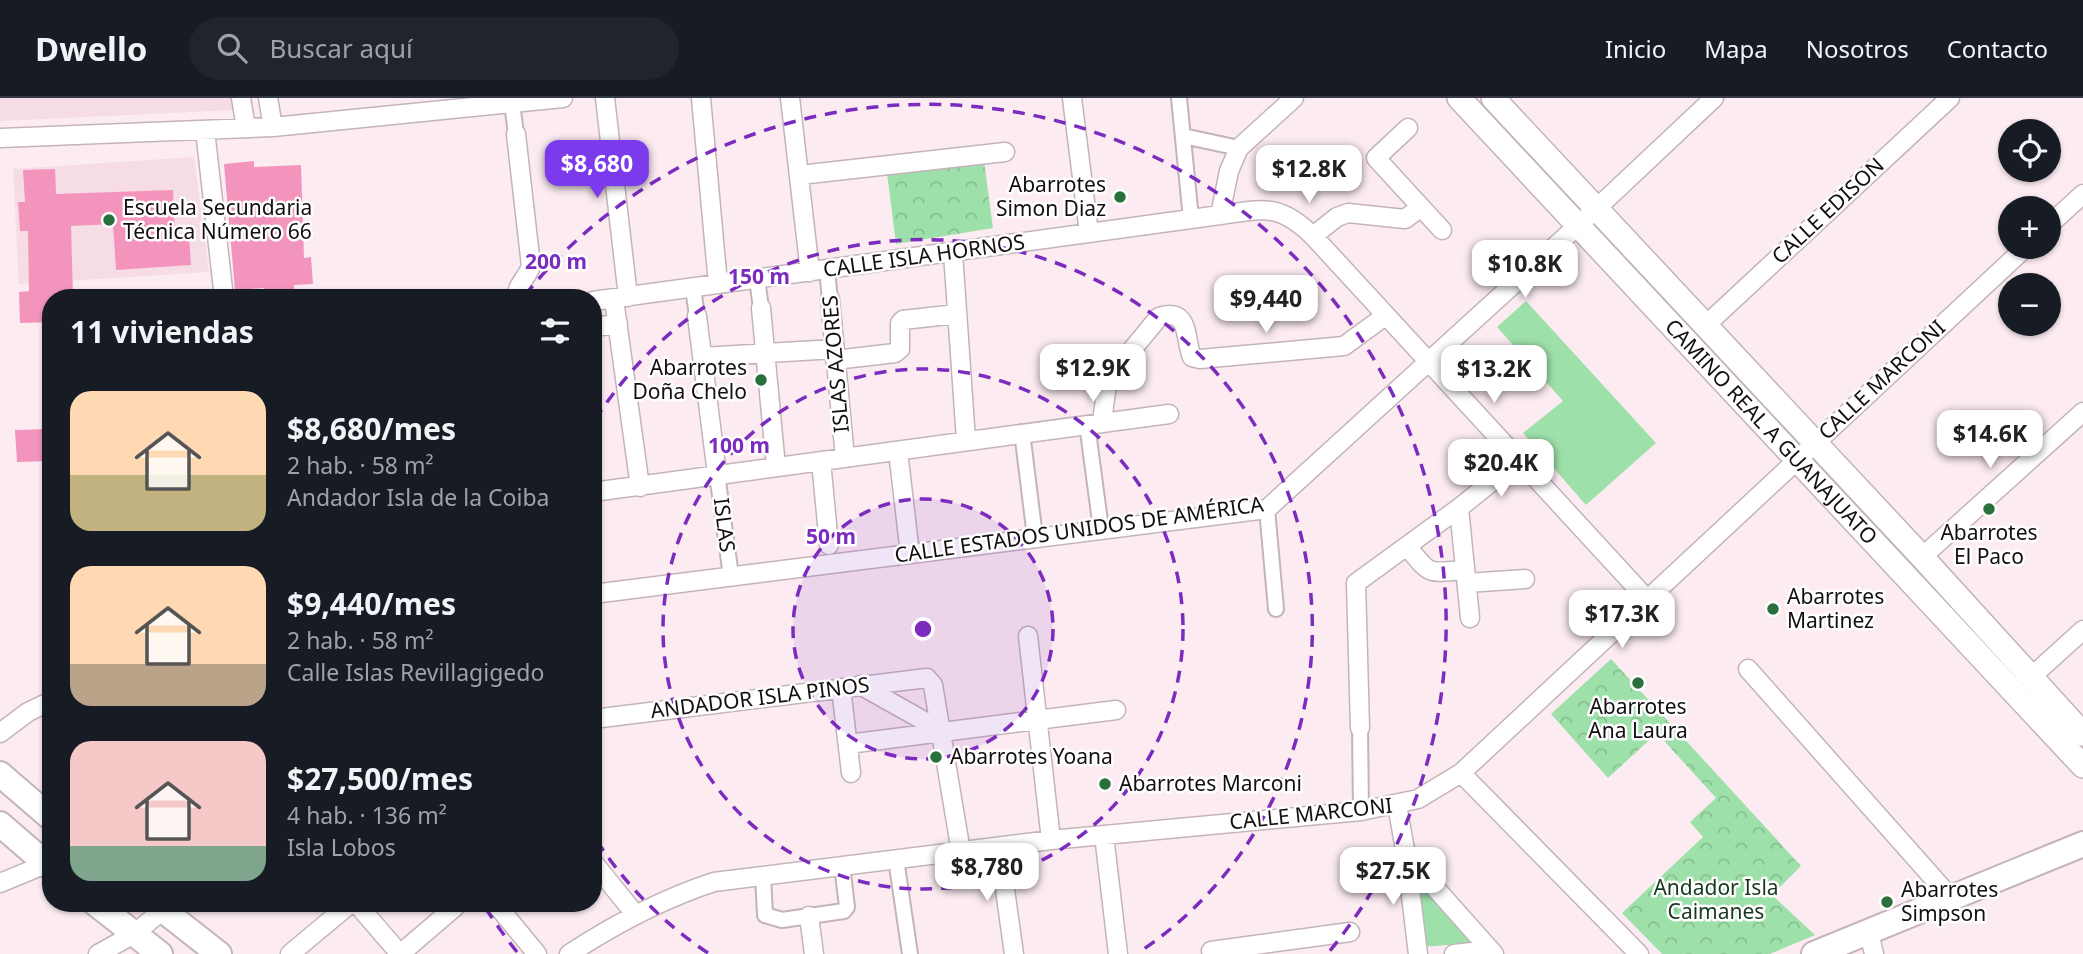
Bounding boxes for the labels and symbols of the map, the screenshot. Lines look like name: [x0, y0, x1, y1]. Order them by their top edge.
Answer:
pin: $8,680: [540, 140, 654, 200]
pin: $12.8K: [1252, 146, 1366, 205]
street label: CALLE EDISON: [1765, 151, 1889, 270]
place label: Abarrotes Simon Diaz: [996, 170, 1106, 222]
marker: Abarrotes Simon Diaz: [1112, 189, 1128, 205]
place label: Escuela Secundaria Técnica Número 66: [123, 193, 312, 245]
marker: Escuela Secundaria Técnica Número 66: [101, 212, 117, 228]
street label: CALLE ISLA HORNOS: [821, 227, 1026, 283]
pin: $10.8K: [1468, 240, 1582, 300]
text: 200 m: [525, 247, 587, 275]
text: 150 m: [728, 262, 790, 290]
pin: $9,440: [1209, 275, 1323, 335]
street label: ISLAS AZORES: [815, 294, 855, 434]
street label: CAMINO REAL A GUANAJUATO: [1659, 312, 1884, 550]
street label: CALLE MARCONI: [1812, 313, 1951, 445]
pin: $12.9K: [1036, 344, 1150, 404]
pin: $13.2K: [1437, 345, 1551, 405]
place label: Abarrotes Doña Chelo: [633, 353, 747, 405]
marker: Abarrotes Doña Chelo: [753, 372, 769, 388]
pin: $14.6K: [1933, 410, 2047, 470]
text: 100 m: [708, 431, 770, 459]
pin: $20.4K: [1444, 440, 1558, 499]
street label: CALLE ESTADOS UNIDOS DE AMÉRICA: [893, 489, 1266, 569]
street label: ISLAS: [708, 496, 742, 554]
marker: Abarrotes El Paco: [1981, 501, 1997, 517]
place label: Abarrotes El Paco: [1940, 518, 2038, 570]
text: 50 m: [806, 522, 856, 550]
place label: Abarrotes Martinez: [1787, 582, 1884, 634]
pin: $17.3K: [1565, 590, 1679, 650]
marker: Abarrotes Martinez: [1765, 601, 1781, 617]
centre of rings: [911, 617, 935, 641]
street label: ANDADOR ISLA PINOS: [649, 670, 871, 724]
marker: Abarrotes Ana Laura: [1630, 675, 1646, 691]
place label: Abarrotes Ana Laura: [1588, 692, 1688, 744]
place label: Abarrotes Yoana: [950, 742, 1113, 770]
marker: Abarrotes Yoana: [928, 749, 944, 765]
place label: Abarrotes Marconi: [1119, 769, 1302, 797]
marker: Abarrotes Marconi: [1097, 776, 1113, 792]
street label: CALLE MARCONI: [1228, 791, 1394, 835]
pin: $8,780: [930, 844, 1044, 903]
pin: $27.5K: [1336, 848, 1450, 907]
park label: Andador Isla Caimanes: [1653, 873, 1779, 925]
place label: Abarrotes Simpson: [1901, 875, 1998, 927]
marker: Abarrotes Simpson: [1879, 894, 1895, 910]

